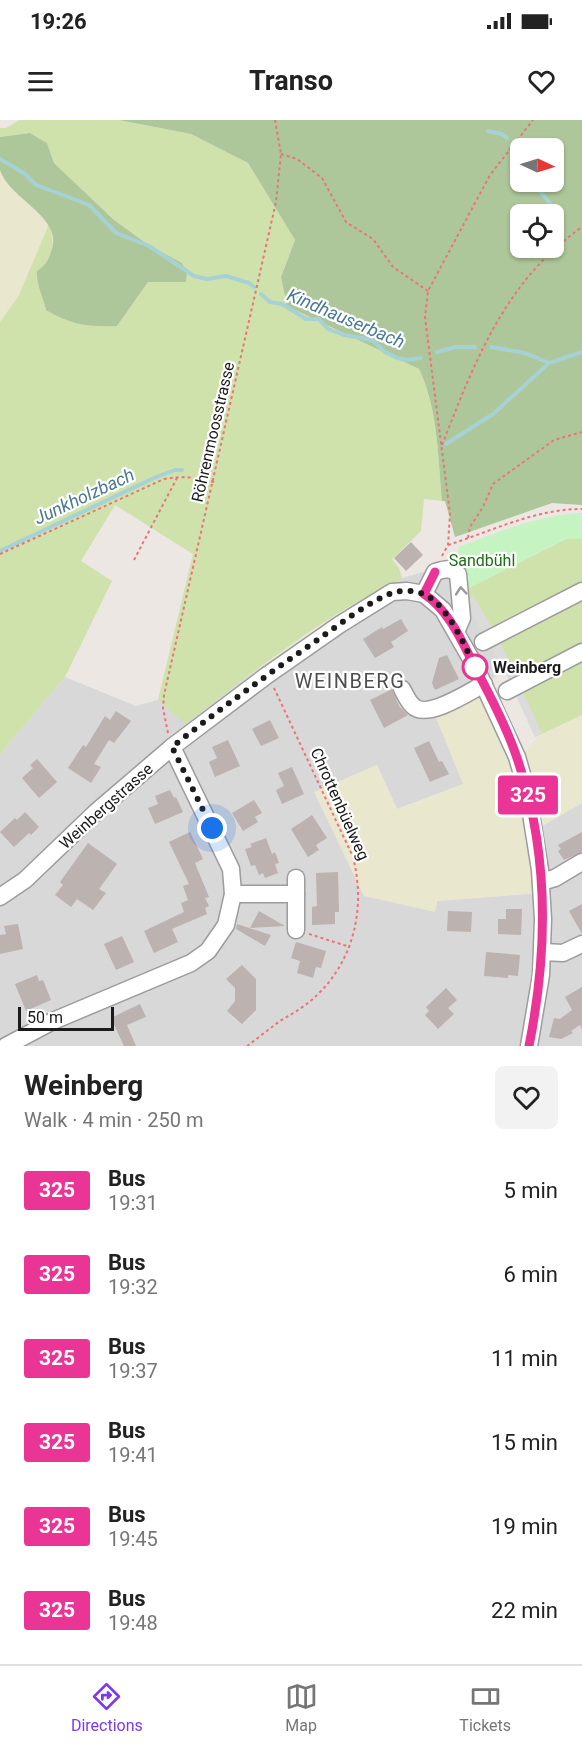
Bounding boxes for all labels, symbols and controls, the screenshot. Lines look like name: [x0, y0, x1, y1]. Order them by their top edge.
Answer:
text: 19:26: [30, 9, 87, 34]
icon: menu: [24, 65, 57, 98]
text: Transo: [249, 65, 333, 97]
icon: heart: [525, 65, 558, 98]
north arrow: [510, 138, 564, 192]
map controls: [510, 138, 564, 258]
button: locate: [510, 204, 564, 258]
water label: Kindhauserbach: [284, 284, 408, 352]
street label: Röhrenmoosstrasse: [188, 360, 238, 504]
water label: Junkholzbach: [30, 464, 138, 528]
park label: Sandbühl: [449, 551, 515, 570]
one-way arrow: [454, 586, 467, 595]
marker: Weinberg: [462, 654, 488, 680]
place label: Weinberg: [493, 658, 561, 677]
district label: WEINBERG: [295, 669, 405, 693]
street label: Chrottenbüelweg: [307, 745, 373, 863]
street label: Weinbergstrasse: [55, 759, 157, 853]
line badge: 325: [494, 776, 562, 814]
text: 325: [510, 783, 546, 807]
your location: [197, 813, 227, 843]
scale bar: [18, 1004, 114, 1031]
text: 50 m: [27, 1008, 63, 1027]
button: heart: [495, 1066, 558, 1129]
text: Weinberg: [24, 1069, 143, 1102]
text: Walk · 4 min · 250 m: [24, 1108, 203, 1132]
text: Bus: [108, 1166, 146, 1191]
text: 325: [39, 1178, 75, 1202]
text: 5 min: [503, 1178, 558, 1203]
text: 19:31: [108, 1191, 158, 1215]
text: Bus: [108, 1250, 146, 1275]
text: 325: [39, 1262, 75, 1286]
text: 6 min: [503, 1262, 558, 1287]
text: 19:32: [108, 1275, 158, 1299]
text: Bus: [108, 1334, 146, 1359]
text: 325: [39, 1346, 75, 1370]
text: 11 min: [491, 1346, 558, 1371]
text: 19:37: [108, 1359, 158, 1383]
text: Bus: [108, 1418, 146, 1443]
text: 325: [39, 1430, 75, 1454]
text: 15 min: [491, 1430, 558, 1455]
text: 19:41: [108, 1443, 158, 1467]
text: Bus: [108, 1502, 146, 1527]
text: 325: [39, 1514, 75, 1538]
text: 19 min: [491, 1514, 558, 1539]
text: 19:45: [108, 1527, 158, 1551]
text: Bus: [108, 1586, 146, 1611]
text: 325: [39, 1598, 75, 1622]
text: 22 min: [491, 1598, 558, 1623]
text: 19:48: [108, 1611, 158, 1635]
tab: Directions: [71, 1680, 143, 1735]
tab: Map: [285, 1680, 318, 1735]
tab: Tickets: [459, 1680, 511, 1735]

